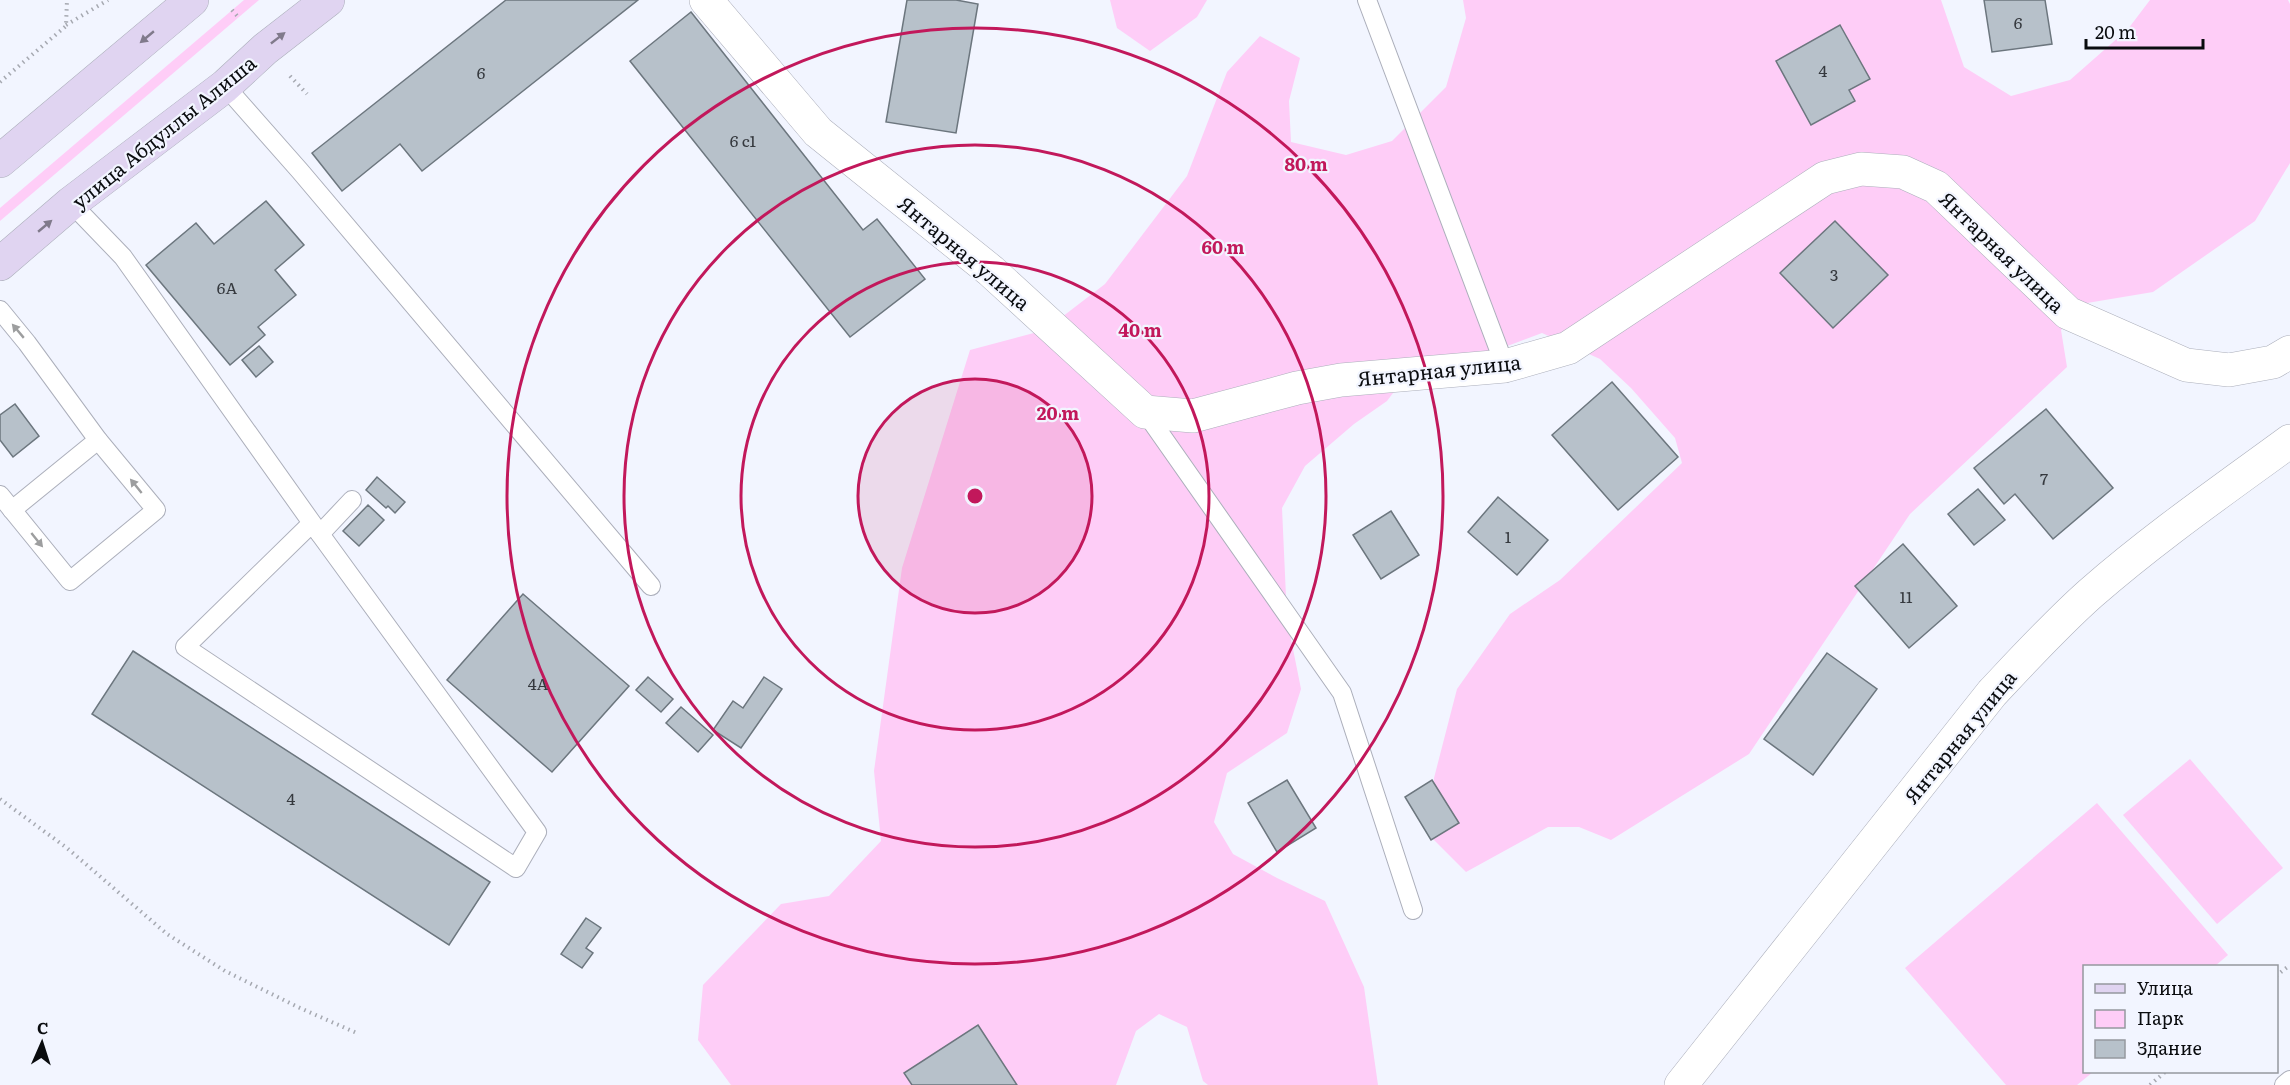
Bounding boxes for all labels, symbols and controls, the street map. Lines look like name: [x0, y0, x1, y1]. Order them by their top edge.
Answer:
house number: 6: [2014, 10, 2023, 34]
scale bar: [2086, 12, 2203, 50]
text: 20 m: [2095, 18, 2136, 45]
one-way arrow: [139, 31, 155, 44]
one-way arrow: [270, 32, 286, 45]
street label: улица Абдуллы Алиша: [64, 47, 262, 215]
house number: 4: [1819, 58, 1828, 82]
house number: 6: [477, 60, 486, 84]
house number: 6 с1: [730, 128, 757, 152]
text: 80 m: [1284, 150, 1328, 177]
street label: Янтарная улица: [1933, 183, 2073, 319]
street label: Янтарная улица: [892, 188, 1038, 316]
one-way arrow: [37, 220, 52, 233]
text: 60 m: [1201, 233, 1245, 260]
house number: 3: [1830, 262, 1838, 286]
house number: 6А: [217, 275, 237, 299]
text: 40 m: [1118, 316, 1162, 343]
one-way arrow: [12, 324, 24, 339]
street label: Янтарная улица: [1356, 345, 1522, 393]
text: 20 m: [1037, 399, 1079, 426]
house number: 7: [2040, 466, 2048, 490]
one-way arrow: [130, 478, 143, 494]
centre of rings: [965, 486, 985, 506]
house number: 1: [1505, 524, 1512, 548]
one-way arrow: [30, 532, 43, 547]
house number: 11: [1899, 584, 1913, 608]
street label: Янтарная улица: [1896, 663, 2022, 809]
house number: 4А: [528, 671, 549, 695]
house number: 4: [287, 786, 296, 810]
legend: [2083, 965, 2278, 1073]
text: Улица: [2137, 974, 2193, 1001]
text: Парк: [2137, 1004, 2184, 1031]
north arrow: [12, 1013, 72, 1073]
text: С: [37, 1015, 49, 1039]
text: Здание: [2137, 1034, 2202, 1061]

